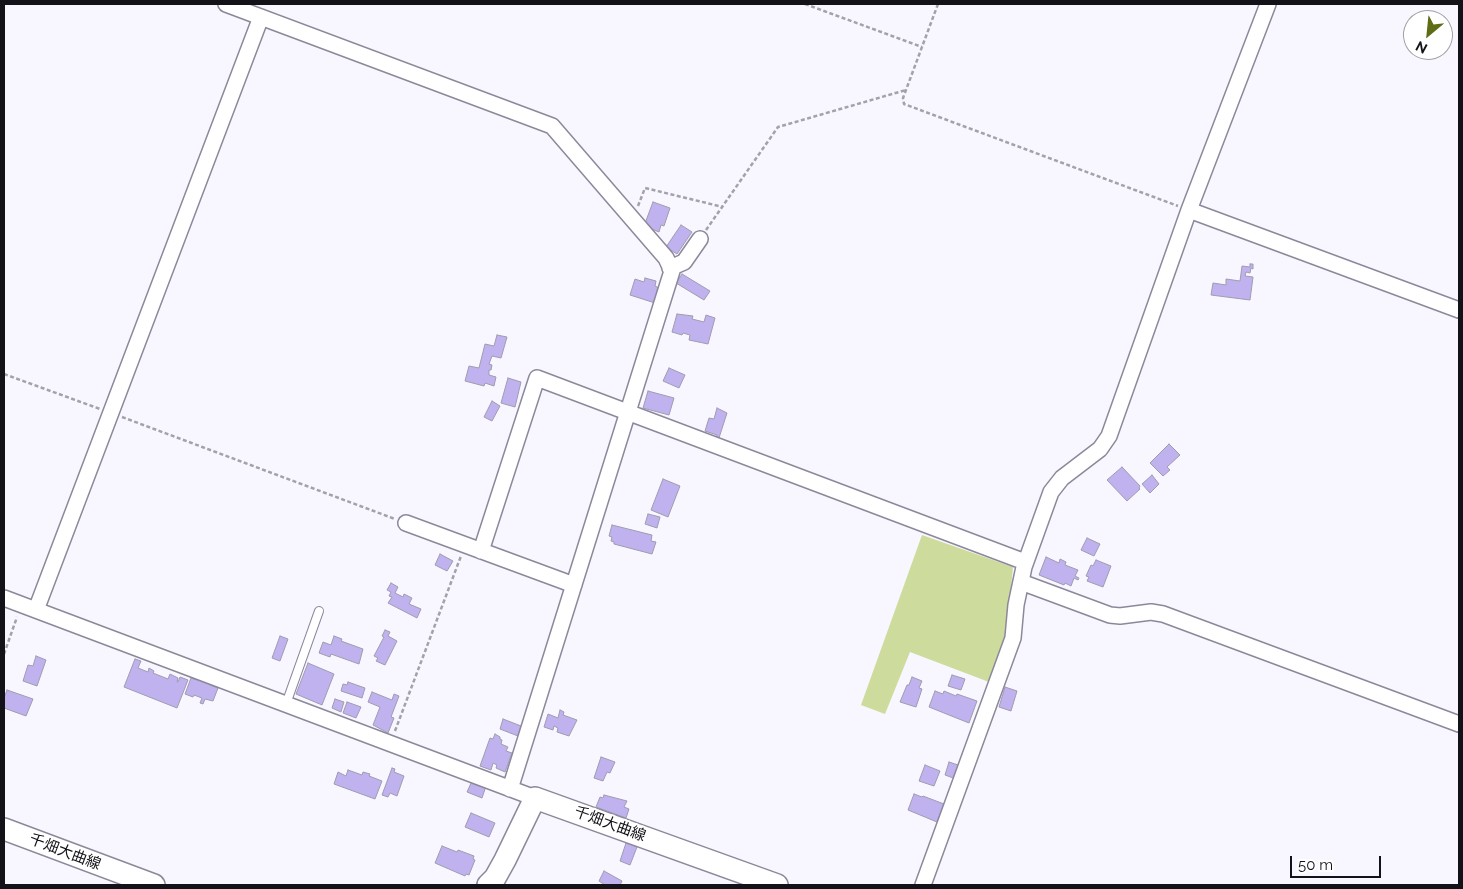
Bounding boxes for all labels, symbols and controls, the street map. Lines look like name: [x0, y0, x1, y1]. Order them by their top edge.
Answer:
north arrow: [1403, 10, 1453, 60]
text: N: [1413, 38, 1430, 57]
street label: 千畑大曲線: [572, 803, 648, 845]
street label: 千畑大曲線: [27, 830, 103, 874]
scale bar: [1293, 846, 1384, 878]
text: 50 m: [1298, 856, 1333, 874]

